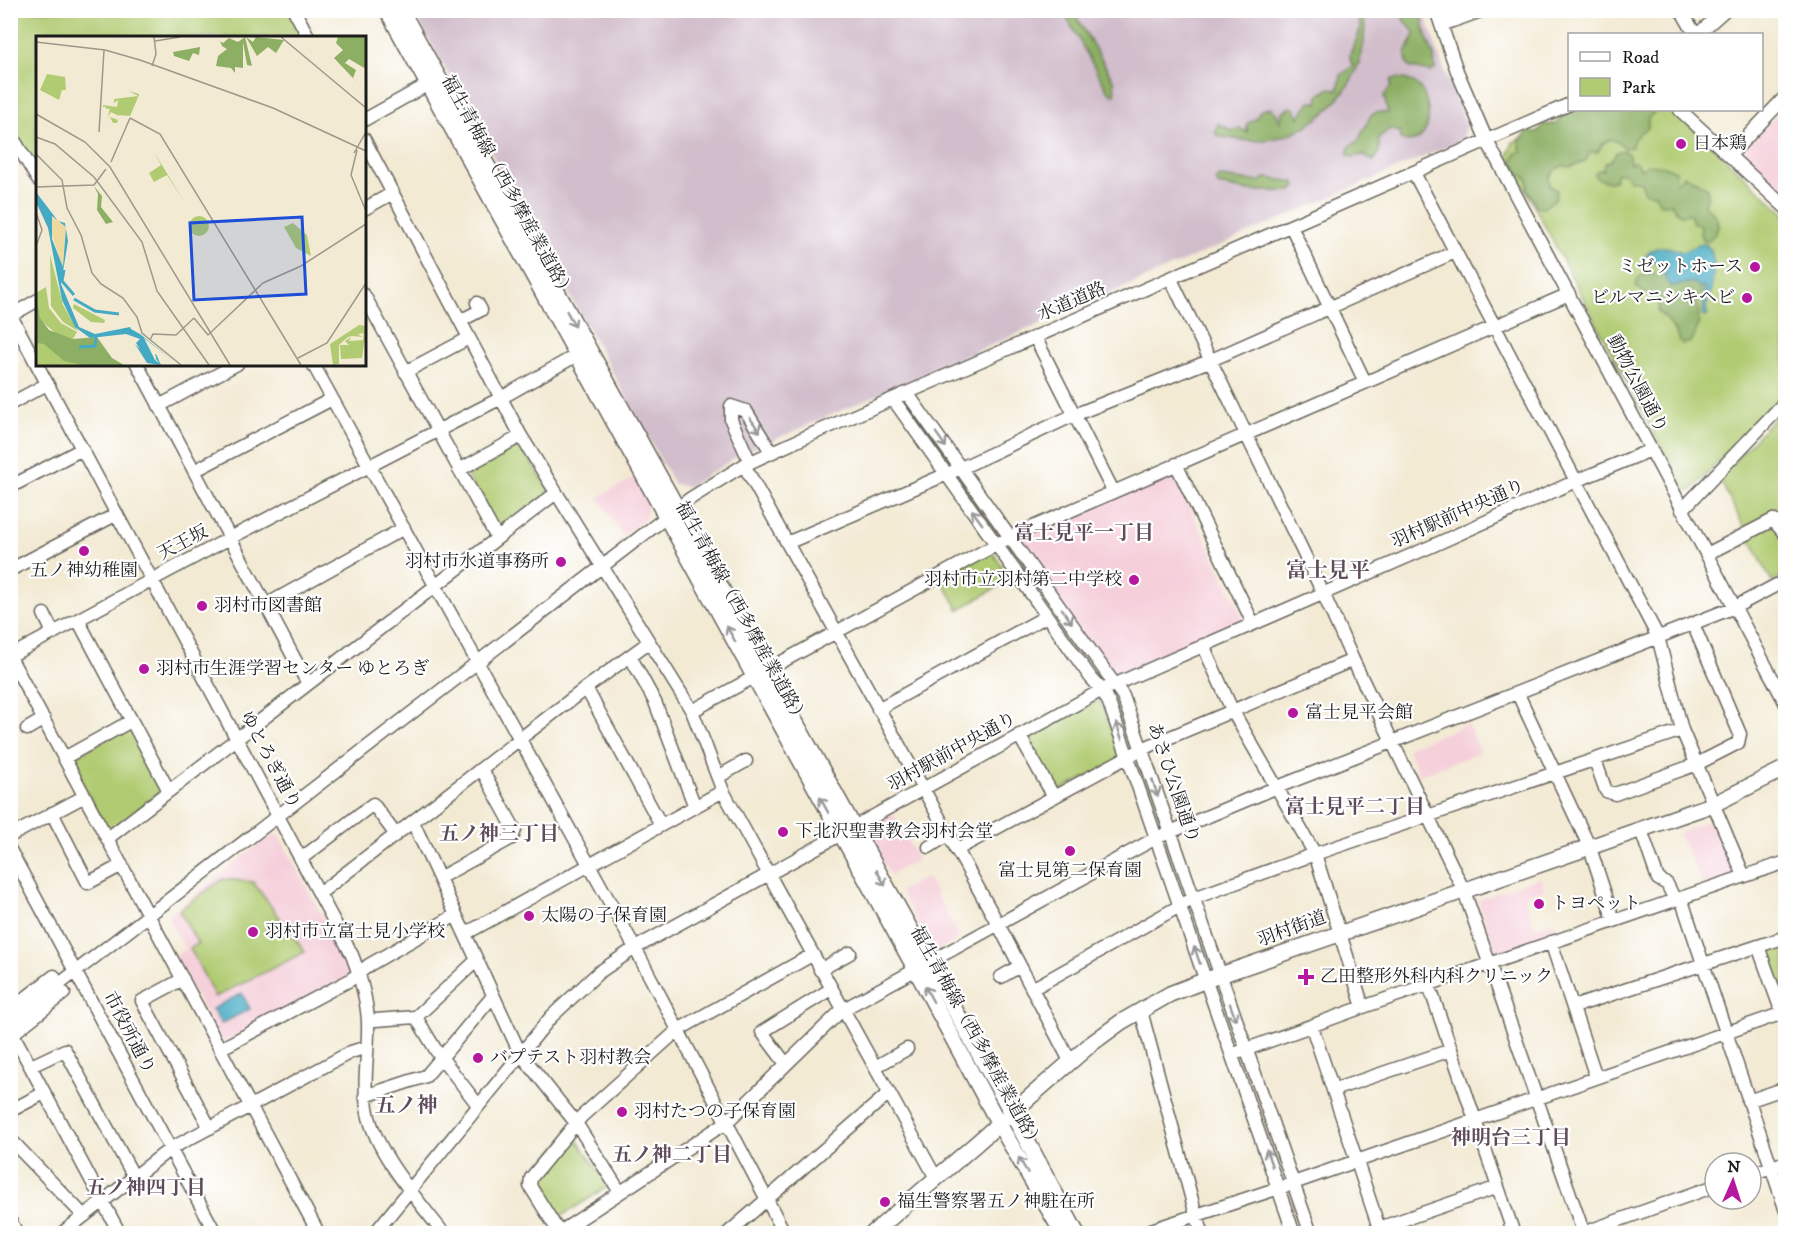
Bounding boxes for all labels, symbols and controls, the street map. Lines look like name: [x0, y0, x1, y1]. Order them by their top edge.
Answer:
legend: [1568, 33, 1763, 111]
inset map: [36, 36, 366, 366]
text: Road: [1622, 47, 1659, 69]
street label: 福生青梅線（西多摩産業道路）: [436, 71, 578, 303]
text: Park: [1622, 77, 1656, 99]
place label: 日本鶏: [1693, 133, 1747, 155]
marker: 日本鶏: [1674, 137, 1688, 151]
place label: ミゼットホース: [1618, 256, 1743, 278]
marker: ミゼットホース: [1748, 260, 1762, 274]
street label: 水道道路: [1035, 278, 1109, 326]
place label: ビルマニシキヘビ: [1591, 287, 1735, 309]
marker: ビルマニシキヘビ: [1740, 291, 1754, 305]
one-way arrow: [565, 310, 577, 327]
street label: 動物公園通り: [1602, 331, 1672, 437]
one-way arrow: [749, 416, 761, 432]
one-way arrow: [935, 432, 947, 448]
street label: 羽村駅前中央通り: [1388, 475, 1528, 553]
street label: 福生青梅線（西多摩産業道路）: [670, 497, 812, 729]
one-way arrow: [971, 509, 983, 525]
street label: 天王坂: [154, 521, 212, 565]
district label: 富士見平一丁目: [1014, 521, 1154, 546]
marker: 五ノ神幼稚園: [77, 544, 91, 558]
place label: 羽村市水道事務所: [405, 551, 549, 573]
marker: 羽村市水道事務所: [554, 555, 568, 569]
district label: 富士見平: [1286, 558, 1370, 584]
place label: 五ノ神幼稚園: [30, 560, 138, 582]
place label: 羽村市立羽村第二中学校: [924, 569, 1122, 591]
marker: 羽村市立羽村第二中学校: [1127, 573, 1141, 587]
place label: 羽村市図書館: [214, 595, 322, 617]
marker: 羽村市図書館: [195, 599, 209, 613]
one-way arrow: [1061, 608, 1073, 624]
one-way arrow: [725, 626, 737, 643]
place label: 羽村市生涯学習センター ゆとろぎ: [156, 658, 429, 680]
marker: 羽村市生涯学習センター ゆとろぎ: [137, 662, 151, 676]
place label: 富士見平会館: [1305, 702, 1413, 724]
marker: 富士見平会館: [1286, 706, 1300, 720]
street label: ゆとろぎ通り: [235, 707, 305, 813]
street label: 羽村駅前中央通り: [884, 707, 1020, 797]
street label: あさひ公園通り: [1142, 720, 1204, 846]
one-way arrow: [1112, 722, 1123, 741]
one-way arrow: [1151, 778, 1162, 797]
district label: 富士見平二丁目: [1285, 795, 1425, 820]
one-way arrow: [818, 797, 830, 814]
place label: 下北沢聖書教会羽村会堂: [795, 821, 993, 843]
district label: 五ノ神三丁目: [439, 822, 559, 847]
marker: 下北沢聖書教会羽村会堂: [776, 825, 790, 839]
marker: 富士見第二保育園: [1063, 844, 1077, 858]
place label: 富士見第二保育園: [998, 860, 1142, 882]
one-way arrow: [875, 869, 887, 886]
place label: トヨペット: [1551, 893, 1641, 915]
marker: トヨペット: [1532, 897, 1546, 911]
place label: 太陽の子保育園: [541, 905, 667, 927]
street label: 羽村街道: [1254, 906, 1330, 952]
marker: 太陽の子保育園: [522, 909, 536, 923]
place label: 羽村市立富士見小学校: [265, 921, 445, 943]
street label: 福生青梅線（西多摩産業道路）: [905, 922, 1047, 1154]
marker: 羽村市立富士見小学校: [246, 925, 260, 939]
one-way arrow: [1190, 946, 1201, 964]
place label: 乙田整形外科内科クリニック: [1320, 966, 1553, 988]
marker: 乙田整形外科内科クリニック: [1297, 968, 1315, 986]
one-way arrow: [923, 985, 934, 1003]
street label: 市役所通り: [98, 988, 160, 1078]
one-way arrow: [1229, 1002, 1240, 1020]
place label: バプテスト羽村教会: [490, 1047, 651, 1069]
marker: バプテスト羽村教会: [471, 1051, 485, 1065]
district label: 五ノ神: [375, 1093, 438, 1119]
place label: 羽村たつの子保育園: [634, 1101, 796, 1123]
marker: 羽村たつの子保育園: [615, 1105, 629, 1119]
district label: 神明台三丁目: [1451, 1126, 1571, 1151]
district label: 五ノ神二丁目: [612, 1143, 732, 1168]
one-way arrow: [1262, 1149, 1273, 1168]
north arrow: [1703, 1151, 1763, 1211]
one-way arrow: [1017, 1157, 1029, 1174]
text: N: [1727, 1157, 1741, 1177]
district label: 五ノ神四丁目: [86, 1176, 206, 1201]
place label: 福生警察署五ノ神駐在所: [897, 1191, 1095, 1213]
marker: 福生警察署五ノ神駐在所: [878, 1195, 892, 1209]

